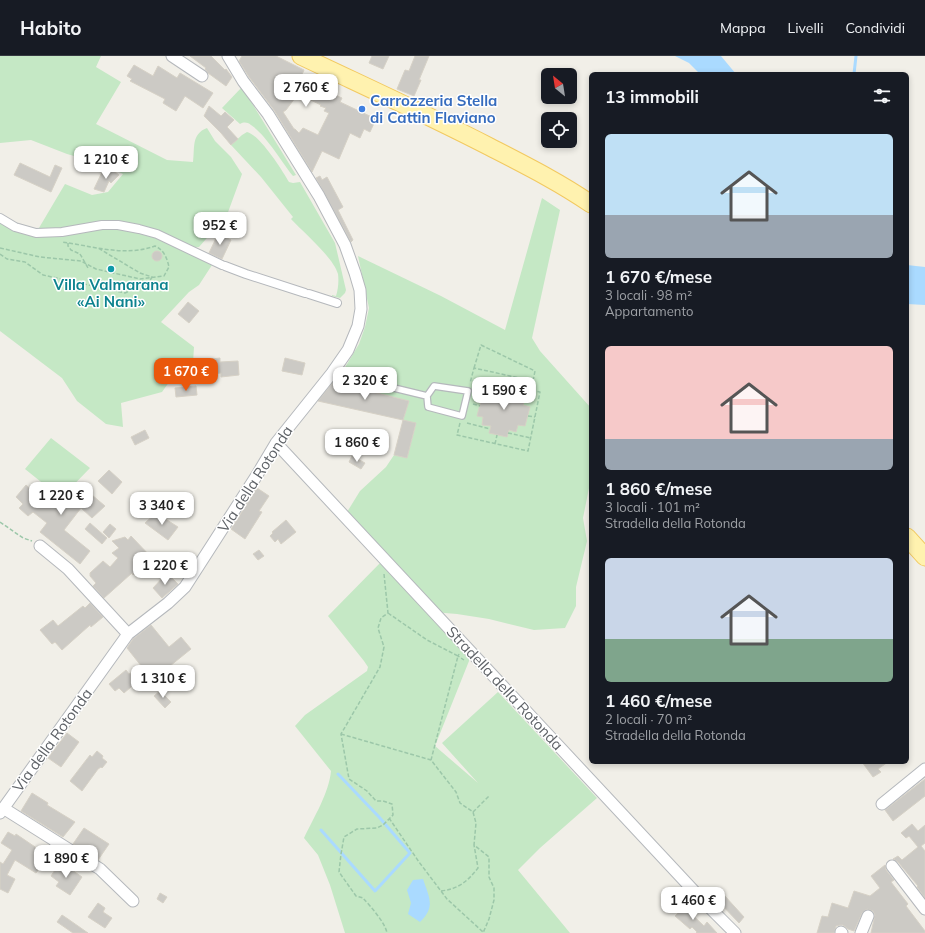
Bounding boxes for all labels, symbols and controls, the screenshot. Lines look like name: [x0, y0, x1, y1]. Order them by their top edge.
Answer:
text: Habito: [20, 16, 82, 40]
text: Mappa: [720, 19, 766, 37]
text: Livelli: [788, 19, 823, 37]
text: Condividi: [845, 19, 905, 37]
north arrow: [541, 68, 577, 104]
map controls: [541, 68, 577, 148]
pin: 2 760 €: [269, 74, 343, 108]
text: 2 760 €: [283, 79, 329, 95]
icon: filters: [871, 85, 893, 107]
text: 13 immobili: [605, 86, 699, 107]
place label: Carrozzeria Stella di Cattin Flaviano: [370, 91, 497, 127]
marker: Carrozzeria Stella di Cattin Flaviano: [357, 104, 367, 114]
button: locate: [541, 112, 577, 148]
pin: 1 210 €: [69, 146, 143, 180]
text: 1 210 €: [83, 151, 129, 167]
icon: home: [713, 160, 785, 232]
pin: 952 €: [192, 212, 248, 246]
text: 952 €: [203, 217, 237, 233]
marker: Villa Valmarana «Ai Nani»: [106, 264, 116, 274]
text: 1 670 €/mese: [605, 266, 712, 287]
place label: Villa Valmarana «Ai Nani»: [52, 275, 169, 311]
text: 3 locali · 98 m²: [605, 287, 692, 303]
text: Appartamento: [605, 303, 693, 319]
pin: 1 670 €: [149, 358, 223, 392]
text: 1 670 €: [163, 363, 209, 379]
pin: 2 320 €: [328, 367, 402, 401]
text: 2 320 €: [342, 372, 388, 388]
icon: home: [713, 372, 785, 444]
pin: 1 590 €: [467, 377, 541, 411]
text: 1 590 €: [481, 382, 527, 398]
street label: Via della Rotonda: [213, 422, 297, 536]
pin: 1 860 €: [320, 429, 394, 463]
text: 1 860 €: [334, 434, 380, 450]
text: 1 860 €/mese: [605, 478, 712, 499]
pin: 1 220 €: [24, 482, 98, 516]
text: 1 220 €: [38, 487, 84, 503]
pin: 3 340 €: [125, 492, 199, 526]
text: 3 340 €: [139, 497, 185, 513]
text: 3 locali · 101 m²: [605, 499, 700, 515]
text: Stradella della Rotonda: [605, 515, 746, 531]
pin: 1 220 €: [128, 552, 202, 586]
text: 1 220 €: [142, 557, 188, 573]
icon: home: [713, 584, 785, 656]
street label: Stradella della Rotonda: [443, 622, 567, 754]
pin: 1 310 €: [126, 665, 200, 699]
text: 1 310 €: [140, 670, 186, 686]
street label: Via della Rotonda: [8, 684, 96, 796]
text: 1 460 €/mese: [605, 690, 712, 711]
text: 2 locali · 70 m²: [605, 711, 692, 727]
text: Stradella della Rotonda: [605, 727, 746, 743]
pin: 1 890 €: [29, 845, 103, 879]
text: 1 890 €: [43, 850, 89, 866]
pin: 1 460 €: [656, 887, 730, 921]
text: 1 460 €: [670, 892, 716, 908]

